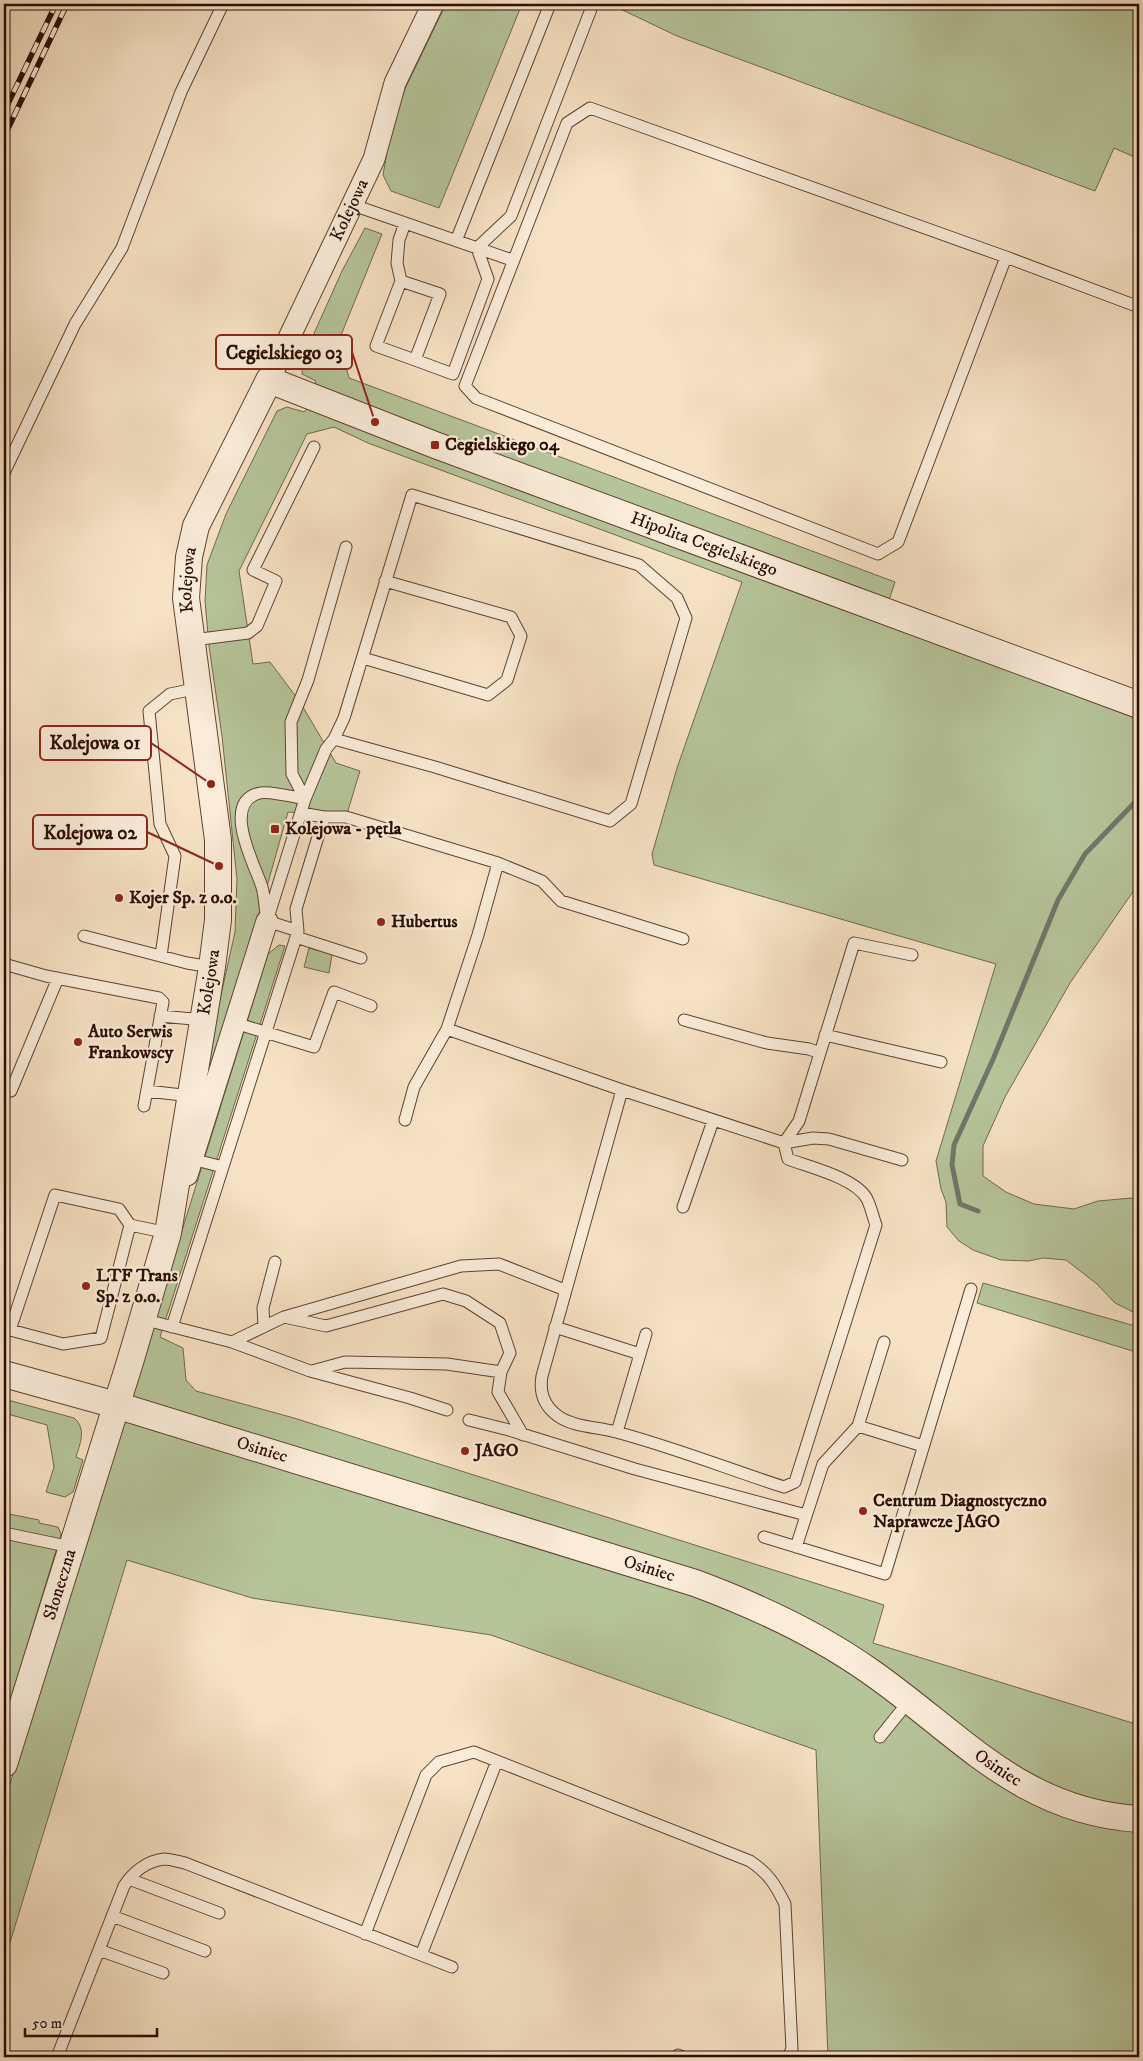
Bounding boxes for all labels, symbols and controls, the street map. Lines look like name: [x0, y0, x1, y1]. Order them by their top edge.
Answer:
street label: Kolejowa: [326, 175, 374, 245]
callout: Cegielskiego 03: [216, 335, 352, 369]
text: Cegielskiego 03: [226, 342, 342, 365]
place label: Cegielskiego 04: [445, 434, 560, 456]
marker: Cegielskiego 04: [429, 439, 441, 451]
street label: Hipolita Cegielskiego: [627, 507, 781, 582]
street label: Kolejowa: [175, 544, 202, 614]
callout: Kolejowa 01: [40, 726, 151, 760]
text: Kolejowa 01: [49, 732, 141, 756]
callout: Kolejowa 02: [33, 815, 147, 849]
place label: Kolejowa - pętla: [285, 818, 402, 840]
text: Kolejowa 02: [43, 822, 137, 846]
marker: Kolejowa - pętla: [269, 823, 281, 835]
place label: Kojer Sp. z o.o.: [129, 887, 237, 909]
marker: Kojer Sp. z o.o.: [113, 892, 125, 904]
place label: Hubertus: [391, 911, 458, 933]
marker: Hubertus: [375, 916, 387, 928]
street label: Kolejowa: [193, 948, 225, 1017]
place label: Auto Serwis Frankowscy: [87, 1021, 174, 1064]
marker: Auto Serwis Frankowscy: [72, 1036, 84, 1048]
place label: LTF Trans Sp. z o.o.: [96, 1265, 178, 1308]
marker: LTF Trans Sp. z o.o.: [80, 1280, 92, 1292]
street label: Osiniec: [234, 1432, 291, 1468]
place label: JAGO: [473, 1440, 519, 1462]
marker: JAGO: [459, 1445, 471, 1457]
place label: Centrum Diagnostyczno Naprawcze JAGO: [873, 1490, 1047, 1533]
marker: Centrum Diagnostyczno Naprawcze JAGO: [857, 1505, 869, 1517]
street label: Słoneczna: [39, 1546, 82, 1623]
street label: Osiniec: [621, 1551, 678, 1587]
street label: Osiniec: [970, 1744, 1026, 1792]
scale bar: [25, 2006, 158, 2038]
text: 50 m: [32, 2014, 62, 2033]

